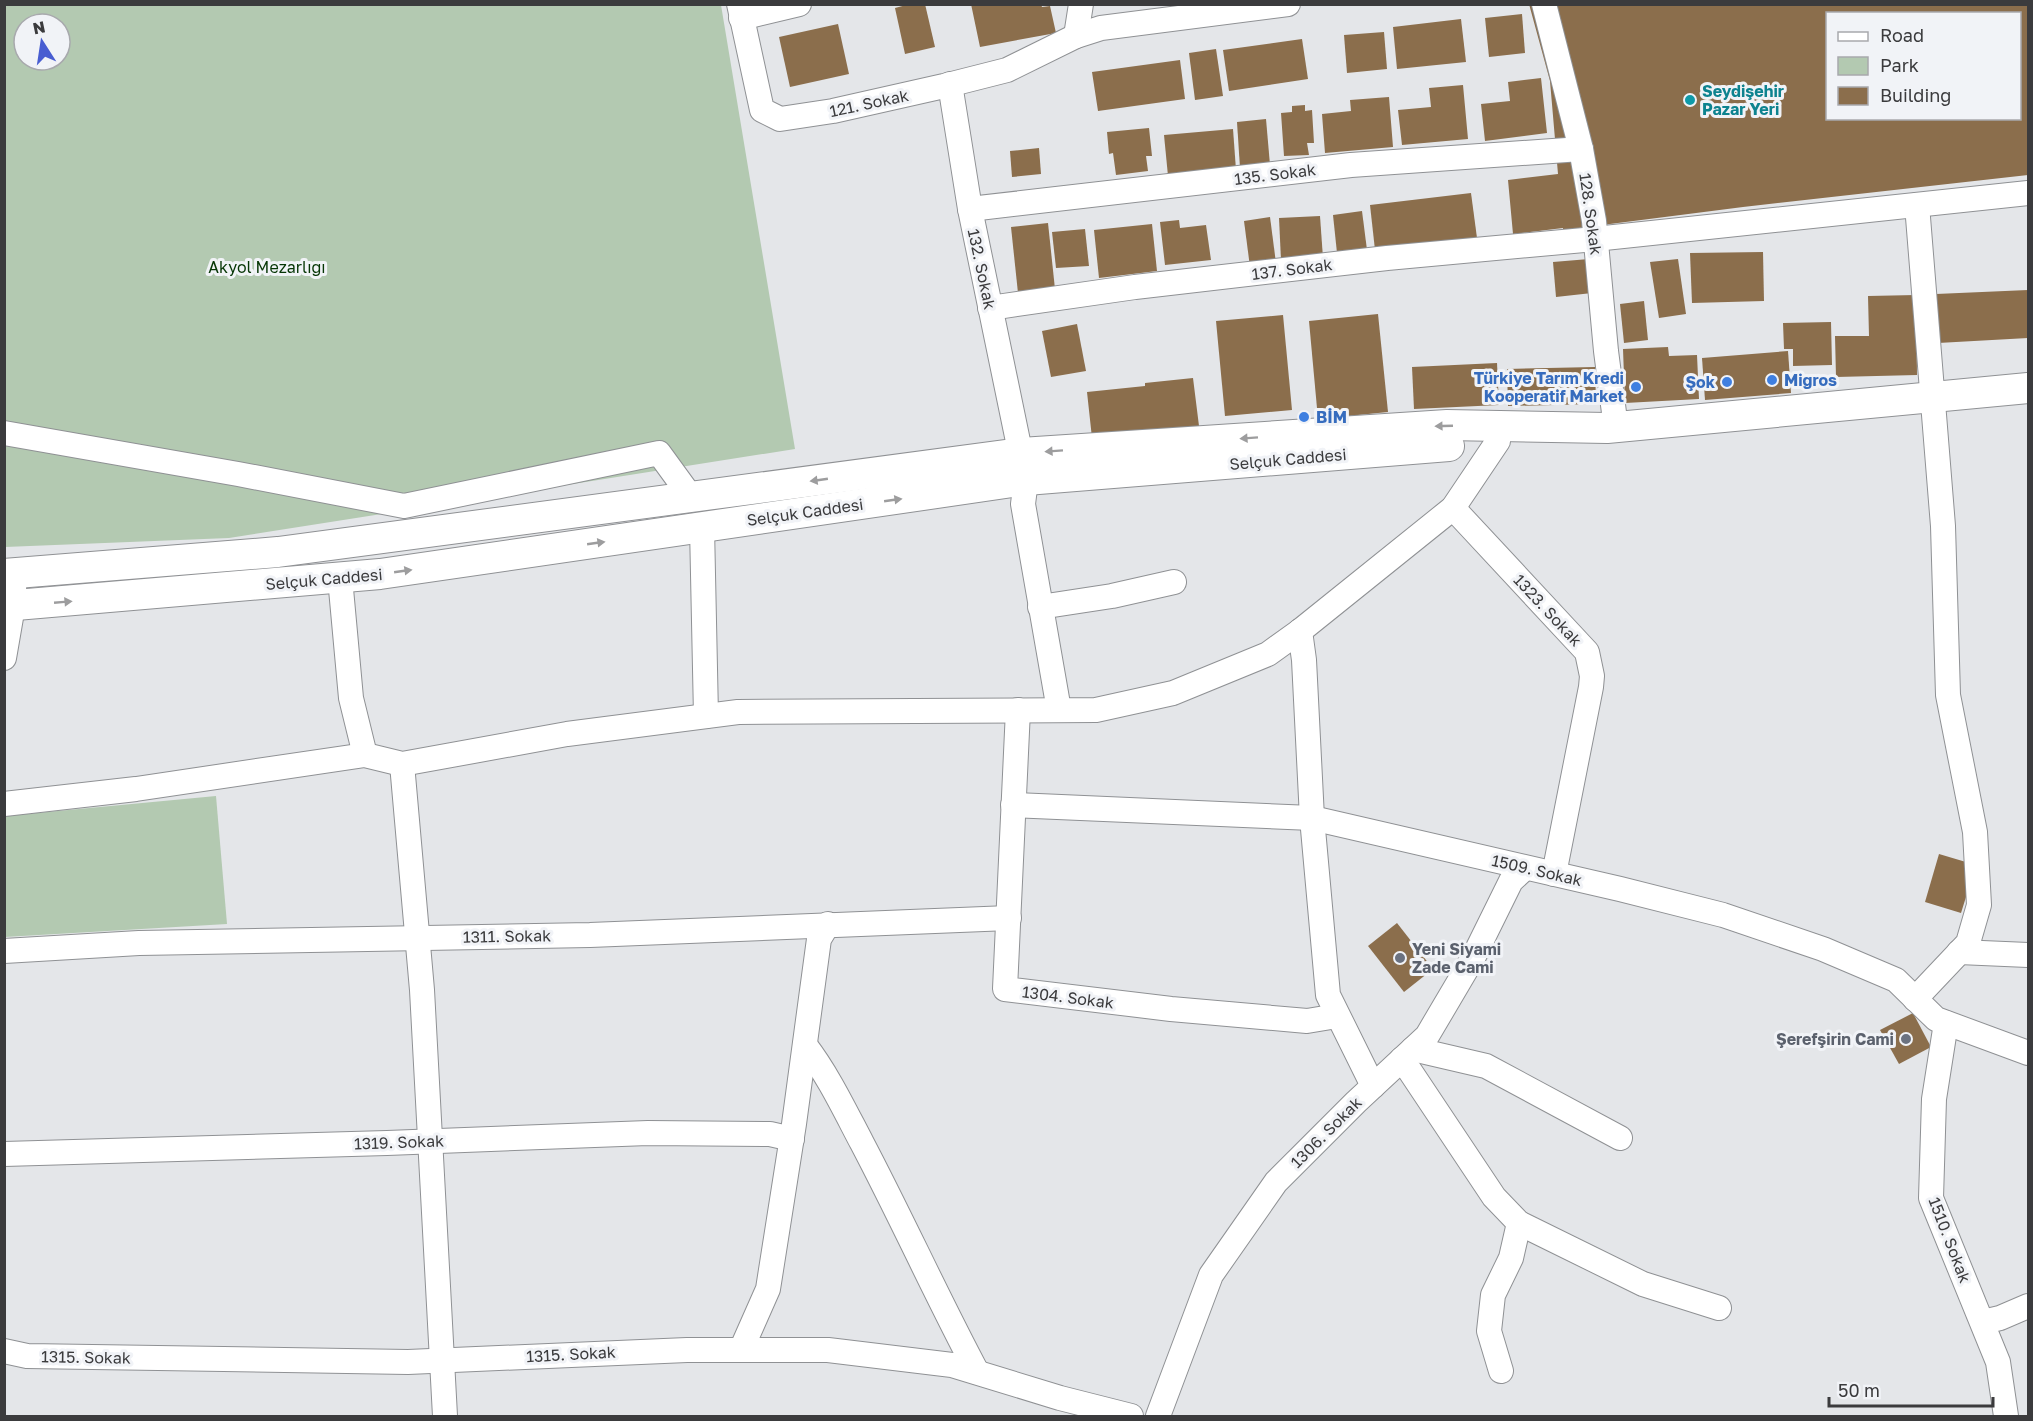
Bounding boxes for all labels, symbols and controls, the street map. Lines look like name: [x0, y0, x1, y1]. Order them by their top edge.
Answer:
north arrow: [12, 12, 72, 72]
legend: [1826, 12, 2021, 120]
text: N: [31, 16, 47, 38]
text: Road: [1880, 24, 1924, 46]
text: Park: [1880, 54, 1919, 76]
place label: Seydişehir Pazar Yeri: [1702, 81, 1784, 119]
text: Building: [1880, 84, 1951, 106]
street label: 121. Sokak: [828, 85, 910, 121]
marker: Seydişehir Pazar Yeri: [1683, 93, 1697, 107]
street label: 135. Sokak: [1233, 159, 1317, 189]
street label: 128. Sokak: [1575, 172, 1607, 256]
street label: 132. Sokak: [964, 227, 1000, 311]
street label: 137. Sokak: [1250, 254, 1334, 284]
park label: Akyol Mezarlığı: [208, 257, 326, 277]
place label: Türkiye Tarım Kredi Kooperatif Market: [1474, 368, 1624, 406]
place label: Migros: [1784, 370, 1837, 390]
place label: Şok: [1685, 372, 1716, 392]
marker: Migros: [1765, 373, 1779, 387]
marker: Şok: [1720, 375, 1734, 389]
marker: Türkiye Tarım Kredi Kooperatif Market: [1629, 380, 1643, 394]
place label: BİM: [1316, 407, 1347, 427]
marker: BİM: [1297, 410, 1311, 424]
one-way arrow: [1434, 421, 1453, 431]
one-way arrow: [1239, 433, 1258, 443]
street label: Selçuk Caddesi: [1229, 444, 1347, 474]
one-way arrow: [1045, 446, 1064, 455]
one-way arrow: [810, 475, 829, 484]
street label: Selçuk Caddesi: [745, 494, 865, 530]
one-way arrow: [884, 495, 903, 504]
one-way arrow: [587, 538, 606, 547]
street label: Selçuk Caddesi: [265, 564, 383, 594]
one-way arrow: [394, 567, 413, 576]
street label: 1323. Sokak: [1510, 570, 1586, 650]
one-way arrow: [53, 597, 72, 606]
street label: 1509. Sokak: [1490, 850, 1584, 890]
street label: 1311. Sokak: [463, 925, 551, 947]
place label: Yeni Siyami Zade Cami: [1412, 939, 1501, 977]
marker: Yeni Siyami Zade Cami: [1393, 951, 1407, 965]
street label: 1304. Sokak: [1021, 981, 1115, 1013]
place label: Şerefşirin Cami: [1776, 1029, 1894, 1049]
marker: Şerefşirin Cami: [1899, 1032, 1913, 1046]
street label: 1306. Sokak: [1286, 1092, 1366, 1172]
street label: 1319. Sokak: [354, 1130, 444, 1154]
street label: 1510. Sokak: [1924, 1194, 1976, 1286]
street label: 1315. Sokak: [526, 1342, 616, 1366]
street label: 1315. Sokak: [41, 1346, 131, 1368]
scale bar: [1829, 1370, 1992, 1408]
text: 50 m: [1838, 1379, 1880, 1401]

